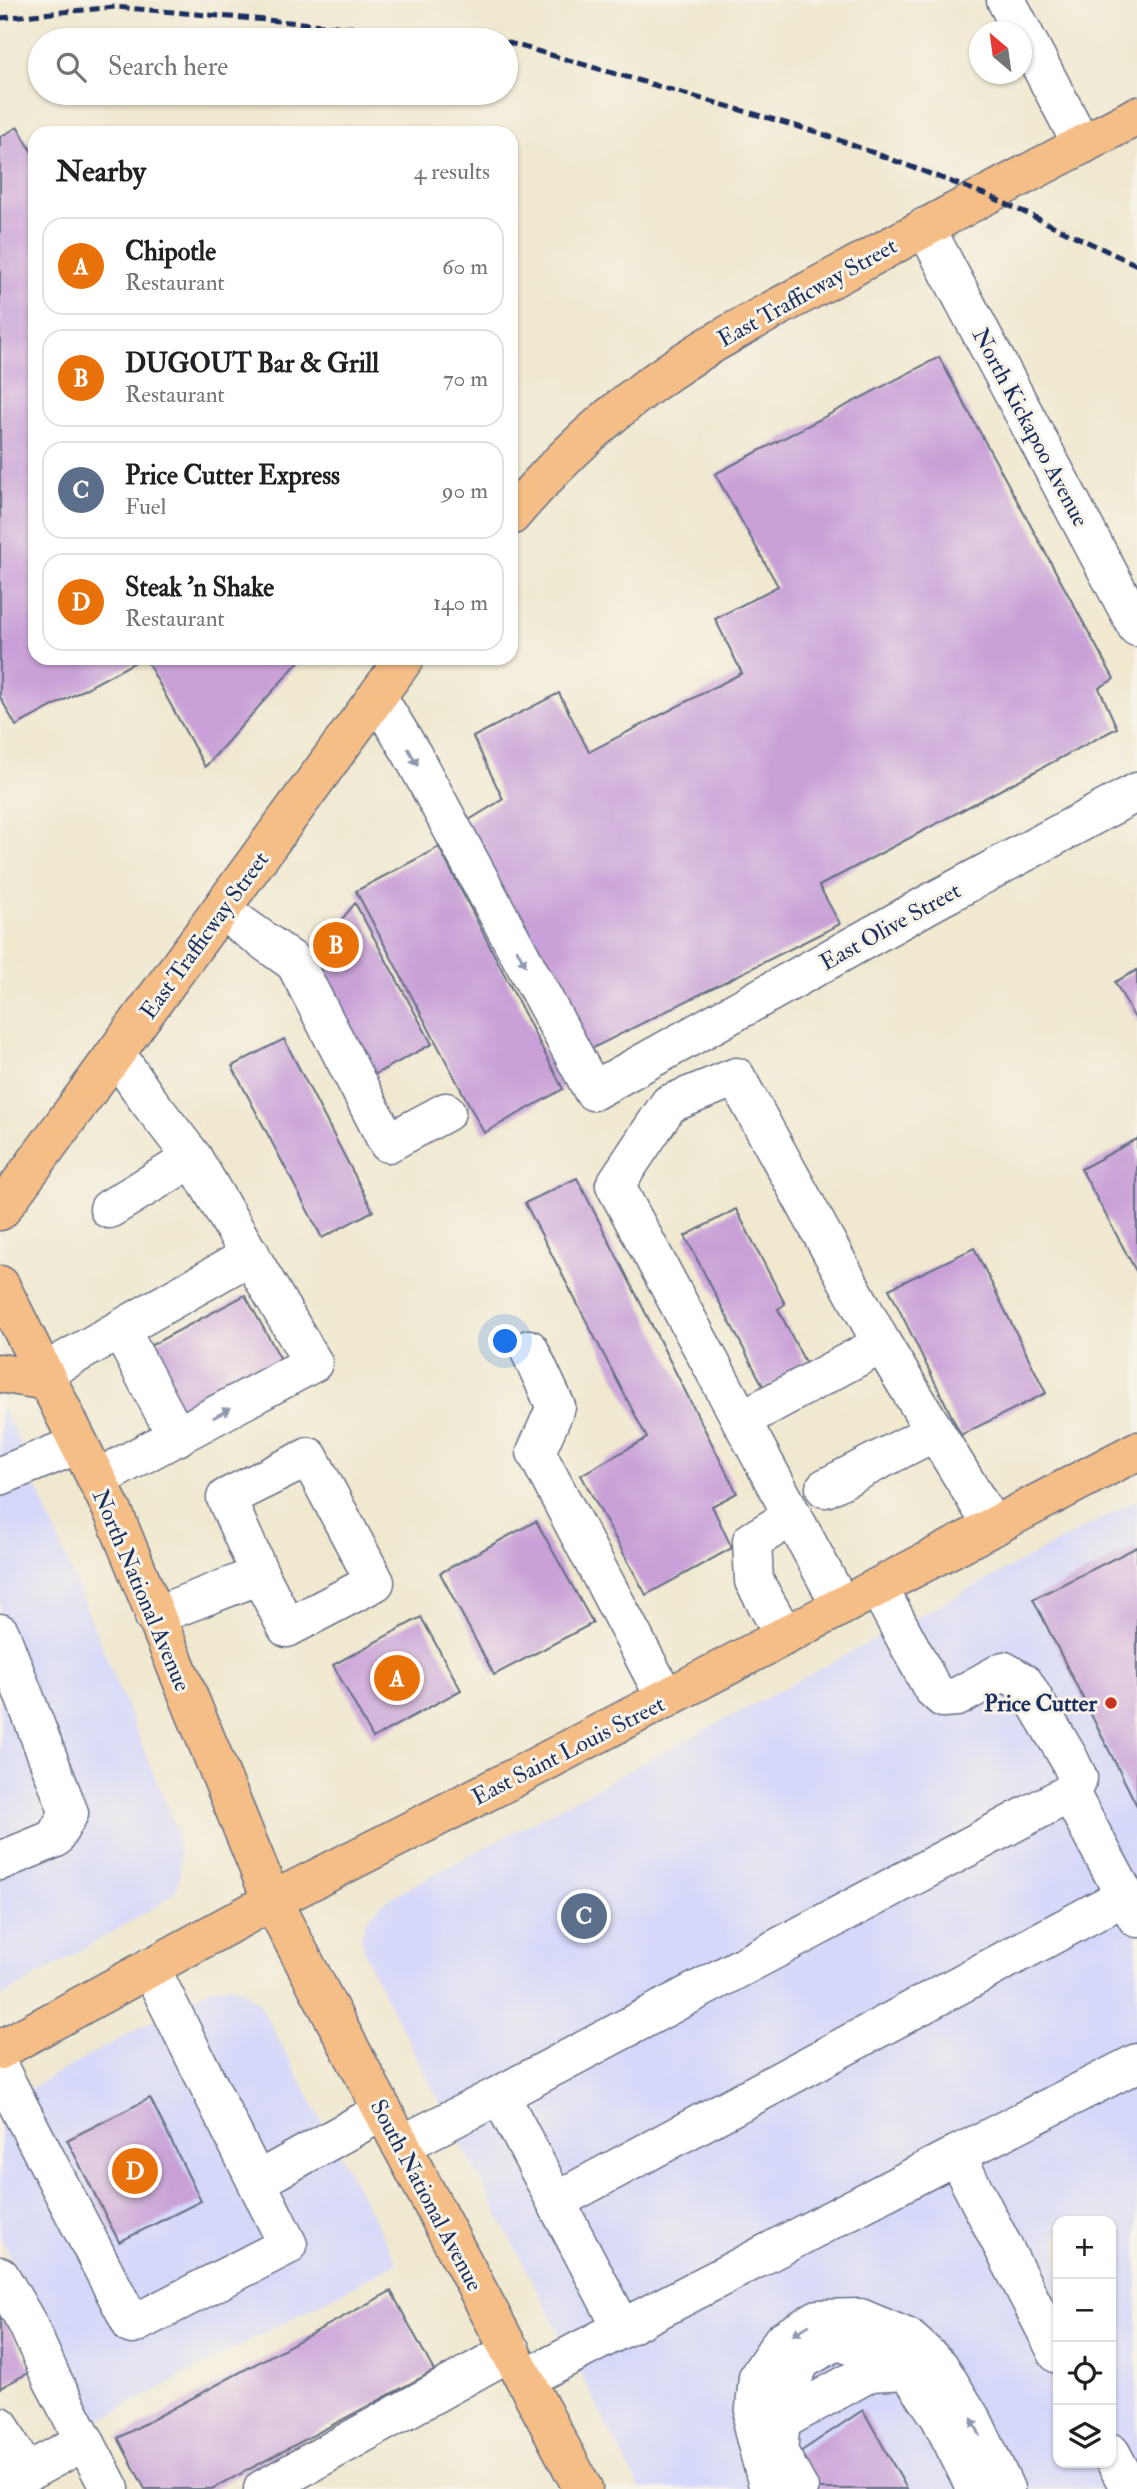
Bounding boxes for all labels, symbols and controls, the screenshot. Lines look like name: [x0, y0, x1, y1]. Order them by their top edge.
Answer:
north arrow: [969, 21, 1032, 84]
search box: [28, 28, 518, 105]
icon: search: [52, 48, 90, 86]
text: Search here: [108, 51, 228, 83]
text: Nearby: [56, 153, 146, 190]
text: 4 results: [414, 157, 490, 186]
street label: East Trafficway Street: [713, 231, 902, 354]
text: Chipotle: [125, 236, 216, 268]
text: A: [74, 252, 88, 281]
text: 60 m: [442, 252, 488, 281]
text: Restaurant: [125, 268, 225, 297]
street label: North Kickapoo Avenue: [965, 323, 1095, 532]
text: DUGOUT Bar & Grill: [125, 348, 379, 380]
text: B: [73, 364, 89, 393]
text: 70 m: [443, 364, 488, 393]
text: Restaurant: [125, 380, 225, 409]
text: Price Cutter Express: [125, 460, 340, 492]
text: C: [73, 476, 89, 505]
text: 90 m: [442, 476, 488, 505]
text: Fuel: [125, 492, 166, 521]
text: Steak 'n Shake: [125, 572, 274, 604]
text: D: [72, 588, 90, 617]
text: 140 m: [433, 588, 488, 617]
text: Restaurant: [125, 604, 225, 633]
one-way arrow: [407, 747, 419, 766]
street label: East Trafficway Street: [134, 846, 275, 1025]
street label: East Olive Street: [815, 876, 966, 977]
pin: B: [313, 919, 359, 971]
one-way arrow: [515, 947, 527, 967]
your location: [488, 1324, 522, 1358]
one-way arrow: [212, 1407, 232, 1419]
street label: North National Avenue: [86, 1485, 197, 1696]
pin: A: [374, 1652, 420, 1704]
street label: East Saint Louis Street: [467, 1689, 670, 1812]
place label: Price Cutter: [984, 1689, 1097, 1718]
marker: Price Cutter: [1103, 1695, 1119, 1711]
pin: C: [561, 1890, 607, 1942]
street label: South National Avenue: [364, 2095, 489, 2296]
pin: D: [112, 2145, 158, 2197]
map controls: [1053, 2216, 1116, 2468]
button: +: [1053, 2216, 1116, 2279]
button: −: [1053, 2279, 1116, 2342]
one-way arrow: [791, 2324, 810, 2336]
button: locate: [1053, 2342, 1116, 2405]
button: layers: [1053, 2405, 1116, 2468]
one-way arrow: [970, 2417, 982, 2437]

